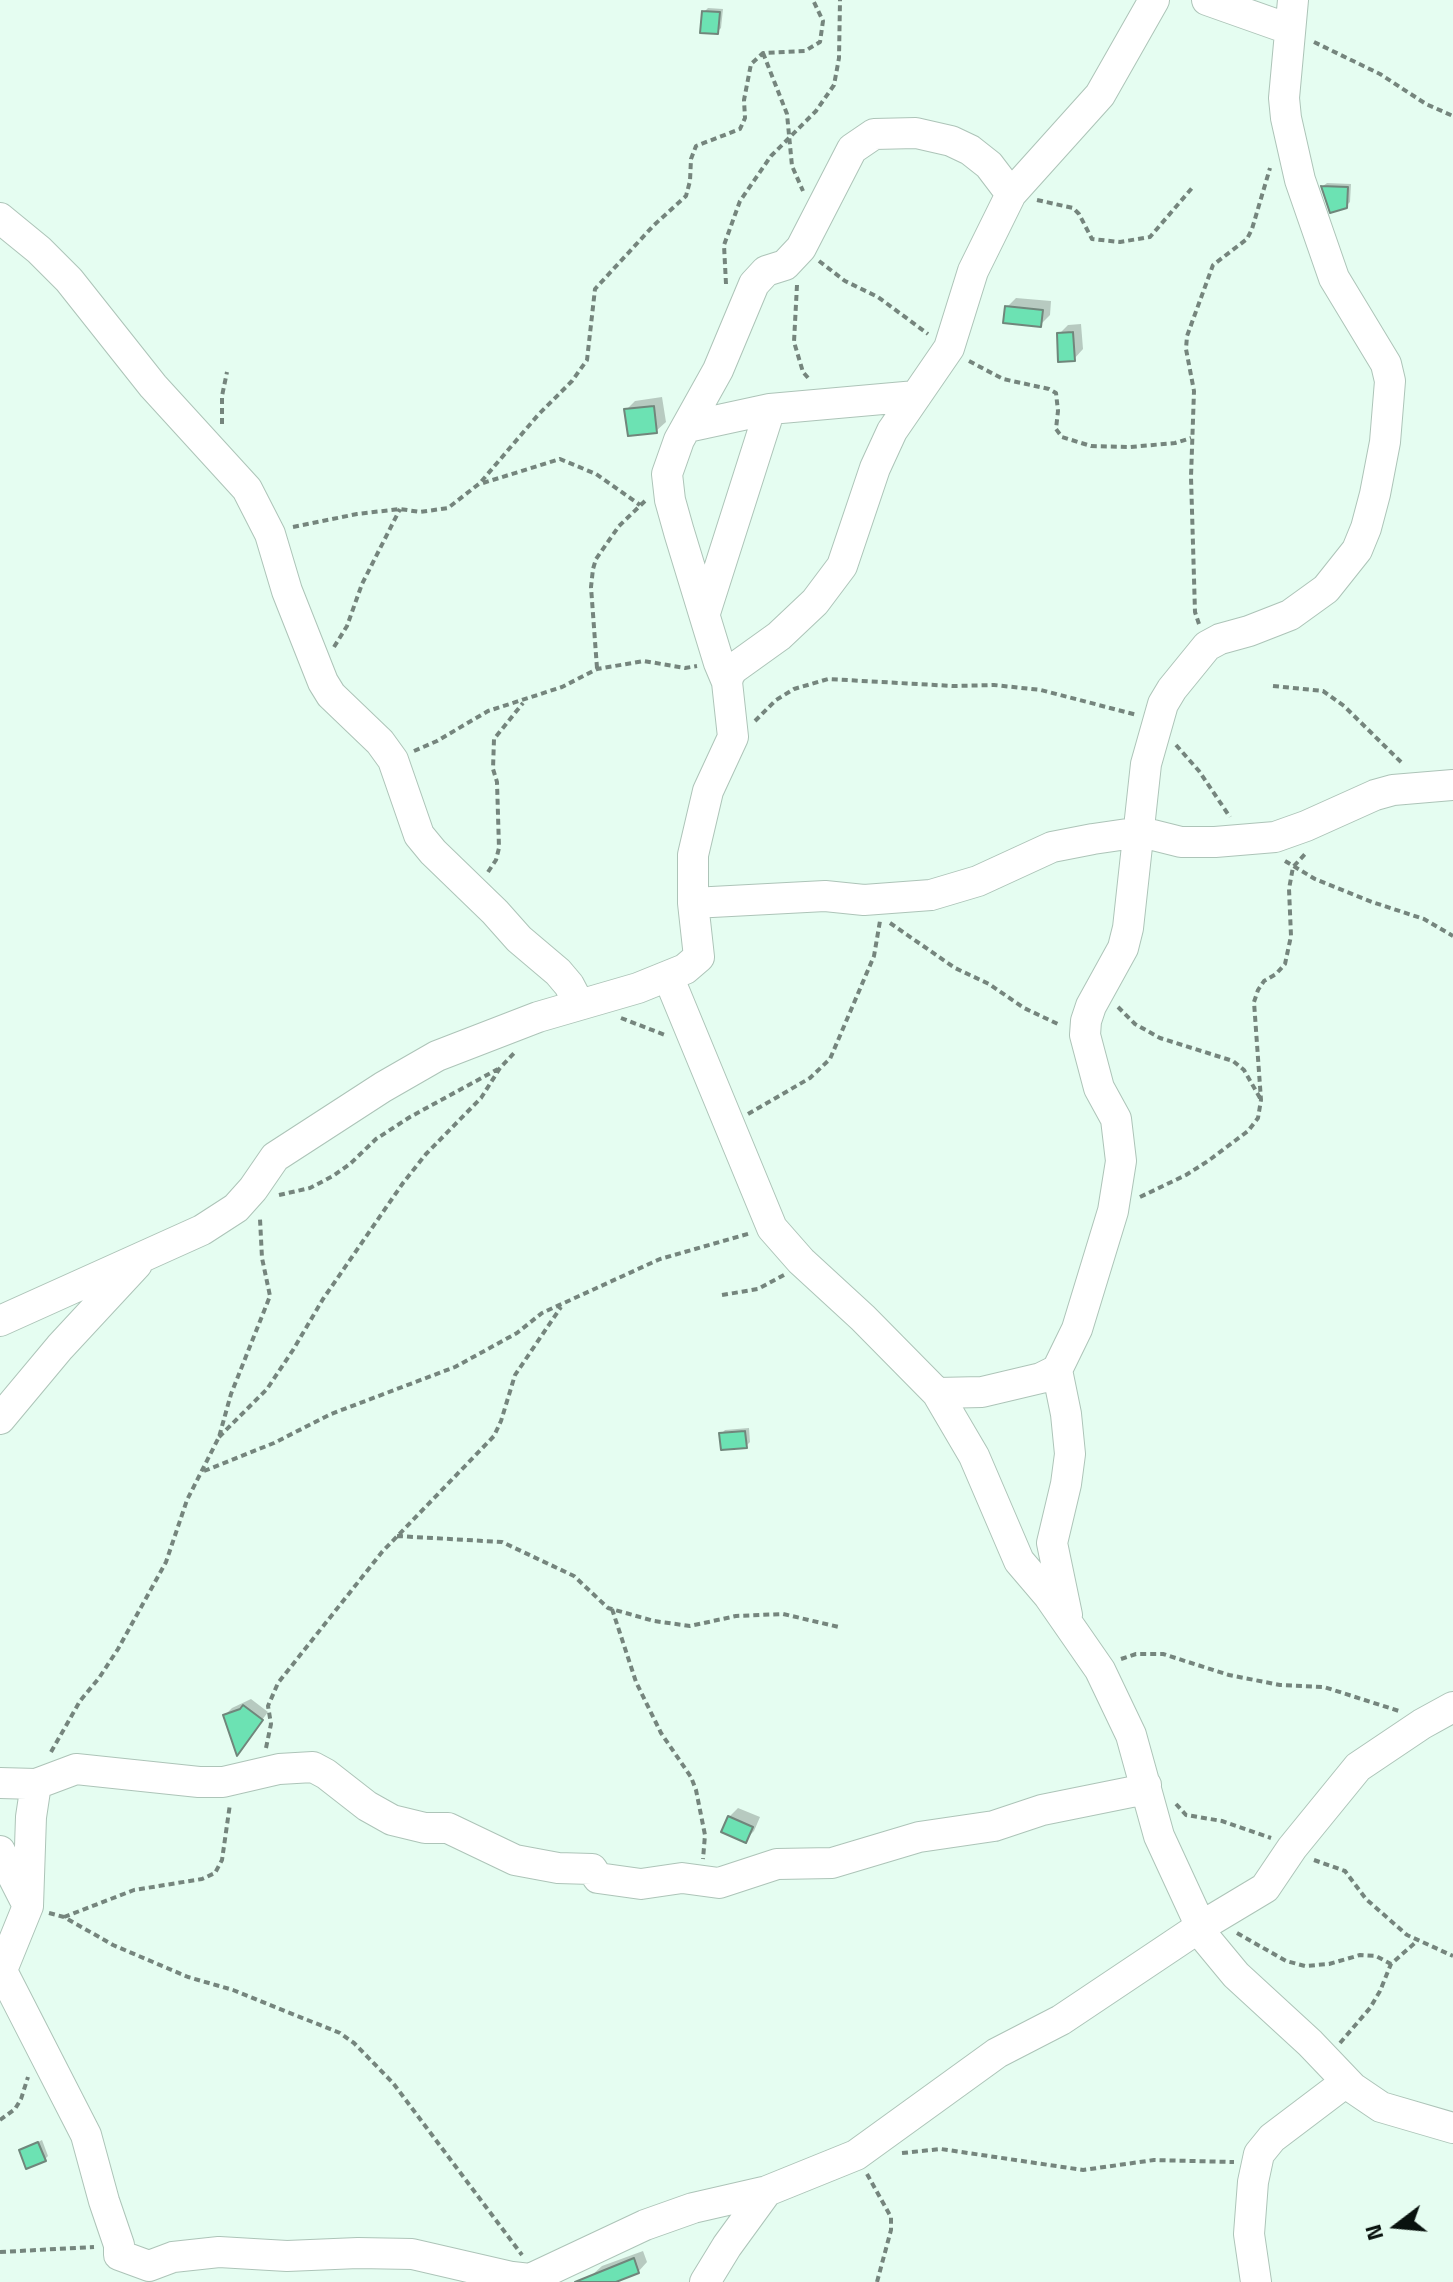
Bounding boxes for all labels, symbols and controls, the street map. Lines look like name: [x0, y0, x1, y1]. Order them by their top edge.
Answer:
north arrow: [1357, 2186, 1437, 2266]
text: N: [1355, 2221, 1392, 2245]

